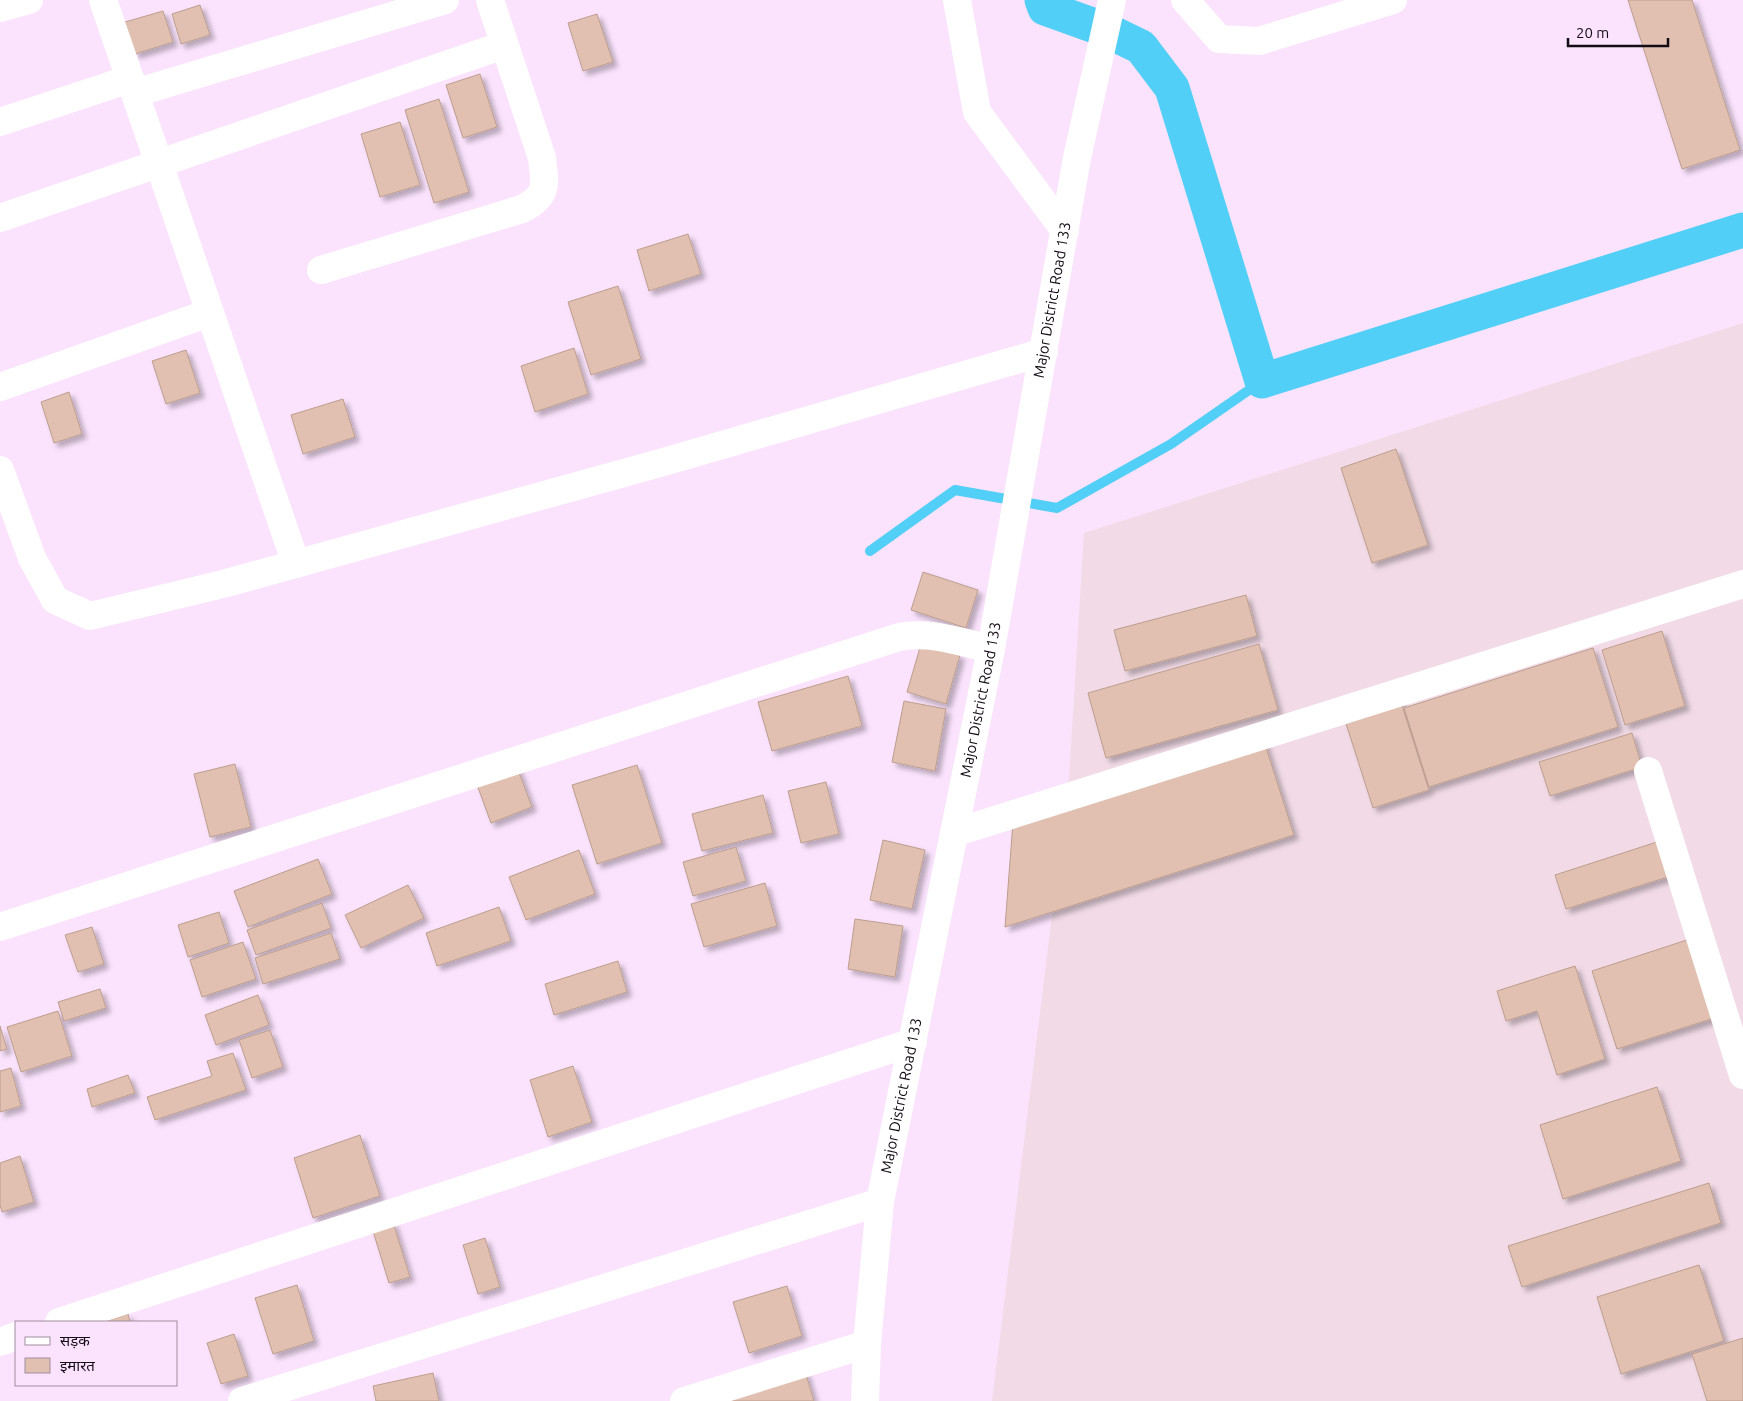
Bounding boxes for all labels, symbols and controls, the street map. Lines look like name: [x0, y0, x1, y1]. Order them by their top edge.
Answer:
scale bar: [1568, 15, 1668, 47]
text: 20 m: [1576, 24, 1609, 41]
street label: Major District Road 133: [1030, 221, 1074, 379]
street label: Major District Road 133: [956, 620, 1004, 779]
street label: Major District Road 133: [877, 1016, 925, 1175]
legend: [15, 1321, 178, 1386]
text: सड़क: [60, 1332, 90, 1349]
text: इमारत: [60, 1357, 95, 1374]

